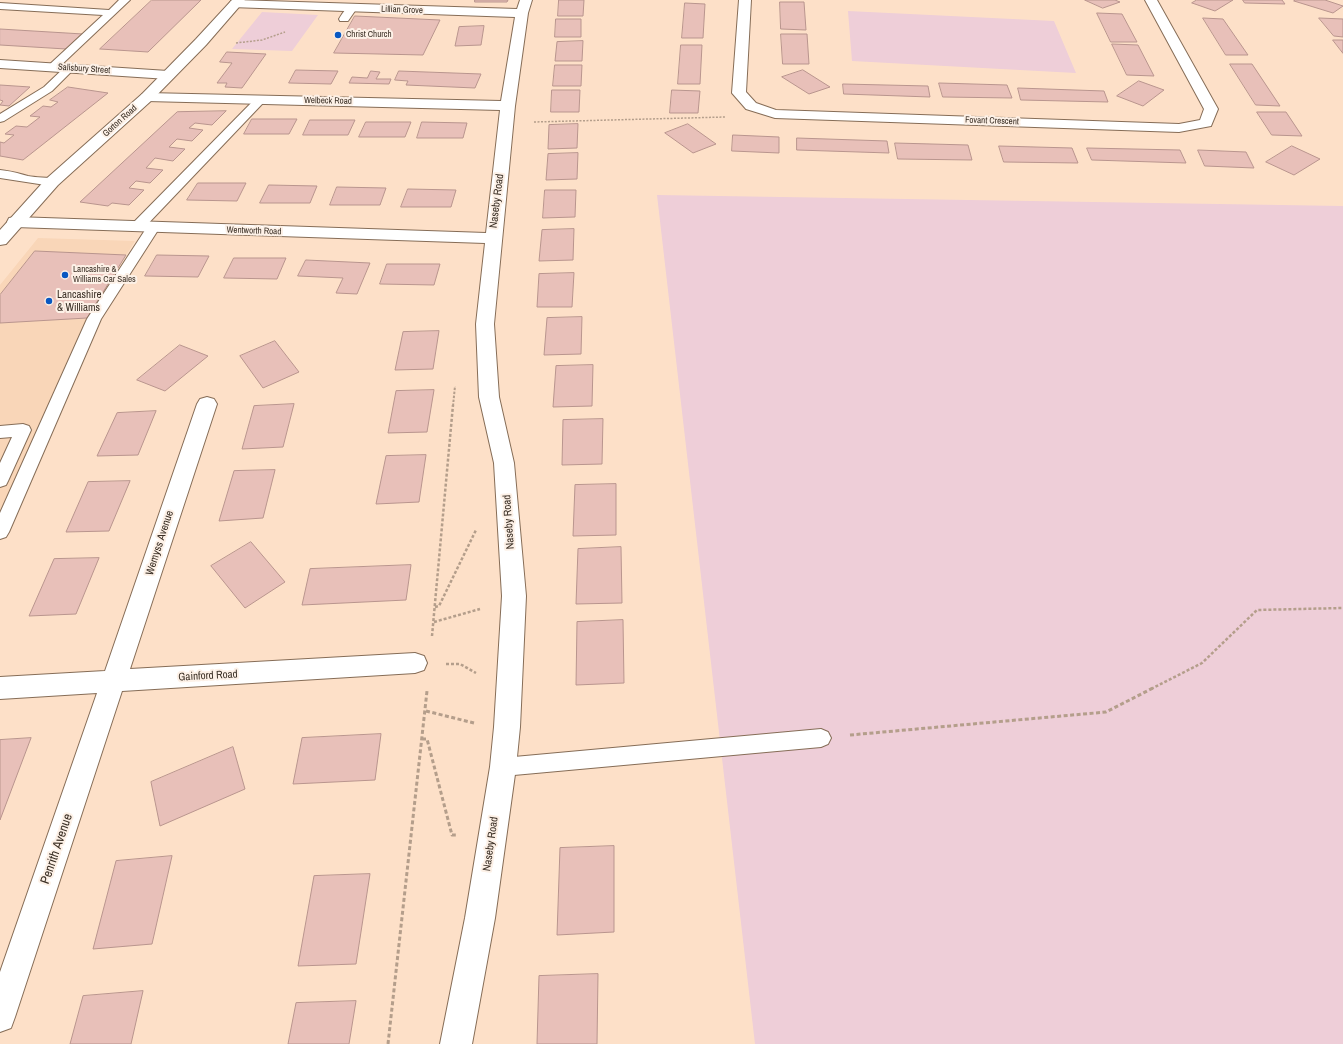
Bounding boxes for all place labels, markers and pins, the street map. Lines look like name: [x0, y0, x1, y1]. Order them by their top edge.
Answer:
marker: Christ Church: [333, 30, 343, 40]
place label: Christ Church: [346, 30, 392, 40]
place label: Lancashire & Williams Car Sales: [73, 265, 136, 286]
marker: Lancashire & Williams Car Sales: [60, 270, 70, 280]
place label: Lancashire & Williams: [57, 288, 102, 314]
marker: Lancashire & Williams: [44, 296, 54, 306]

